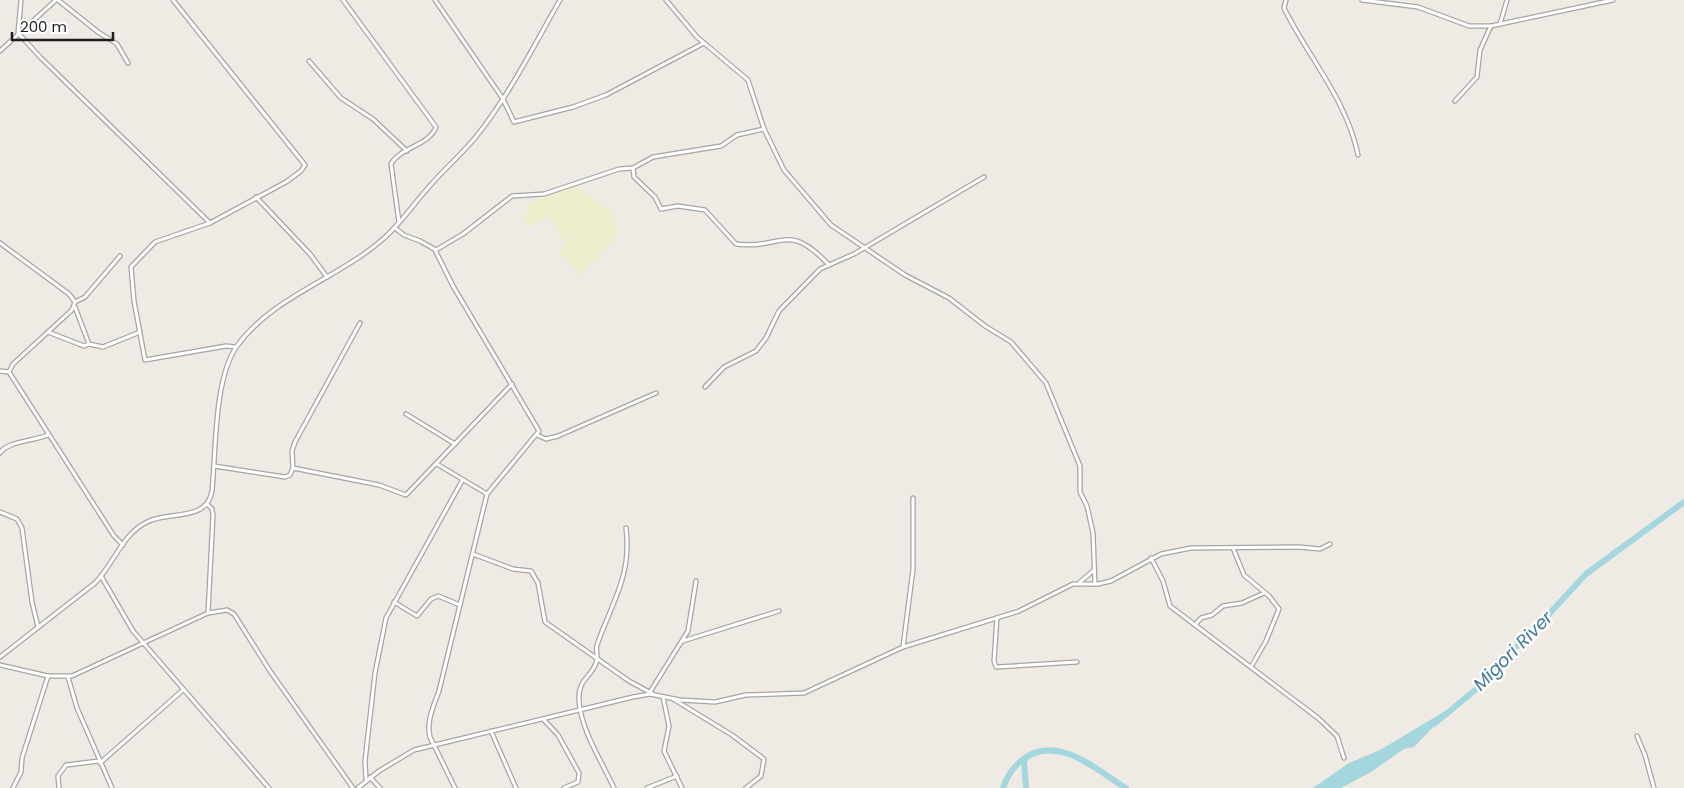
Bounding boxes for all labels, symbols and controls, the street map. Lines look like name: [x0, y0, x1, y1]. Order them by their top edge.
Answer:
scale bar: [12, 10, 114, 42]
text: 200 m: [20, 16, 67, 37]
water label: Migori River: [1467, 604, 1559, 696]

